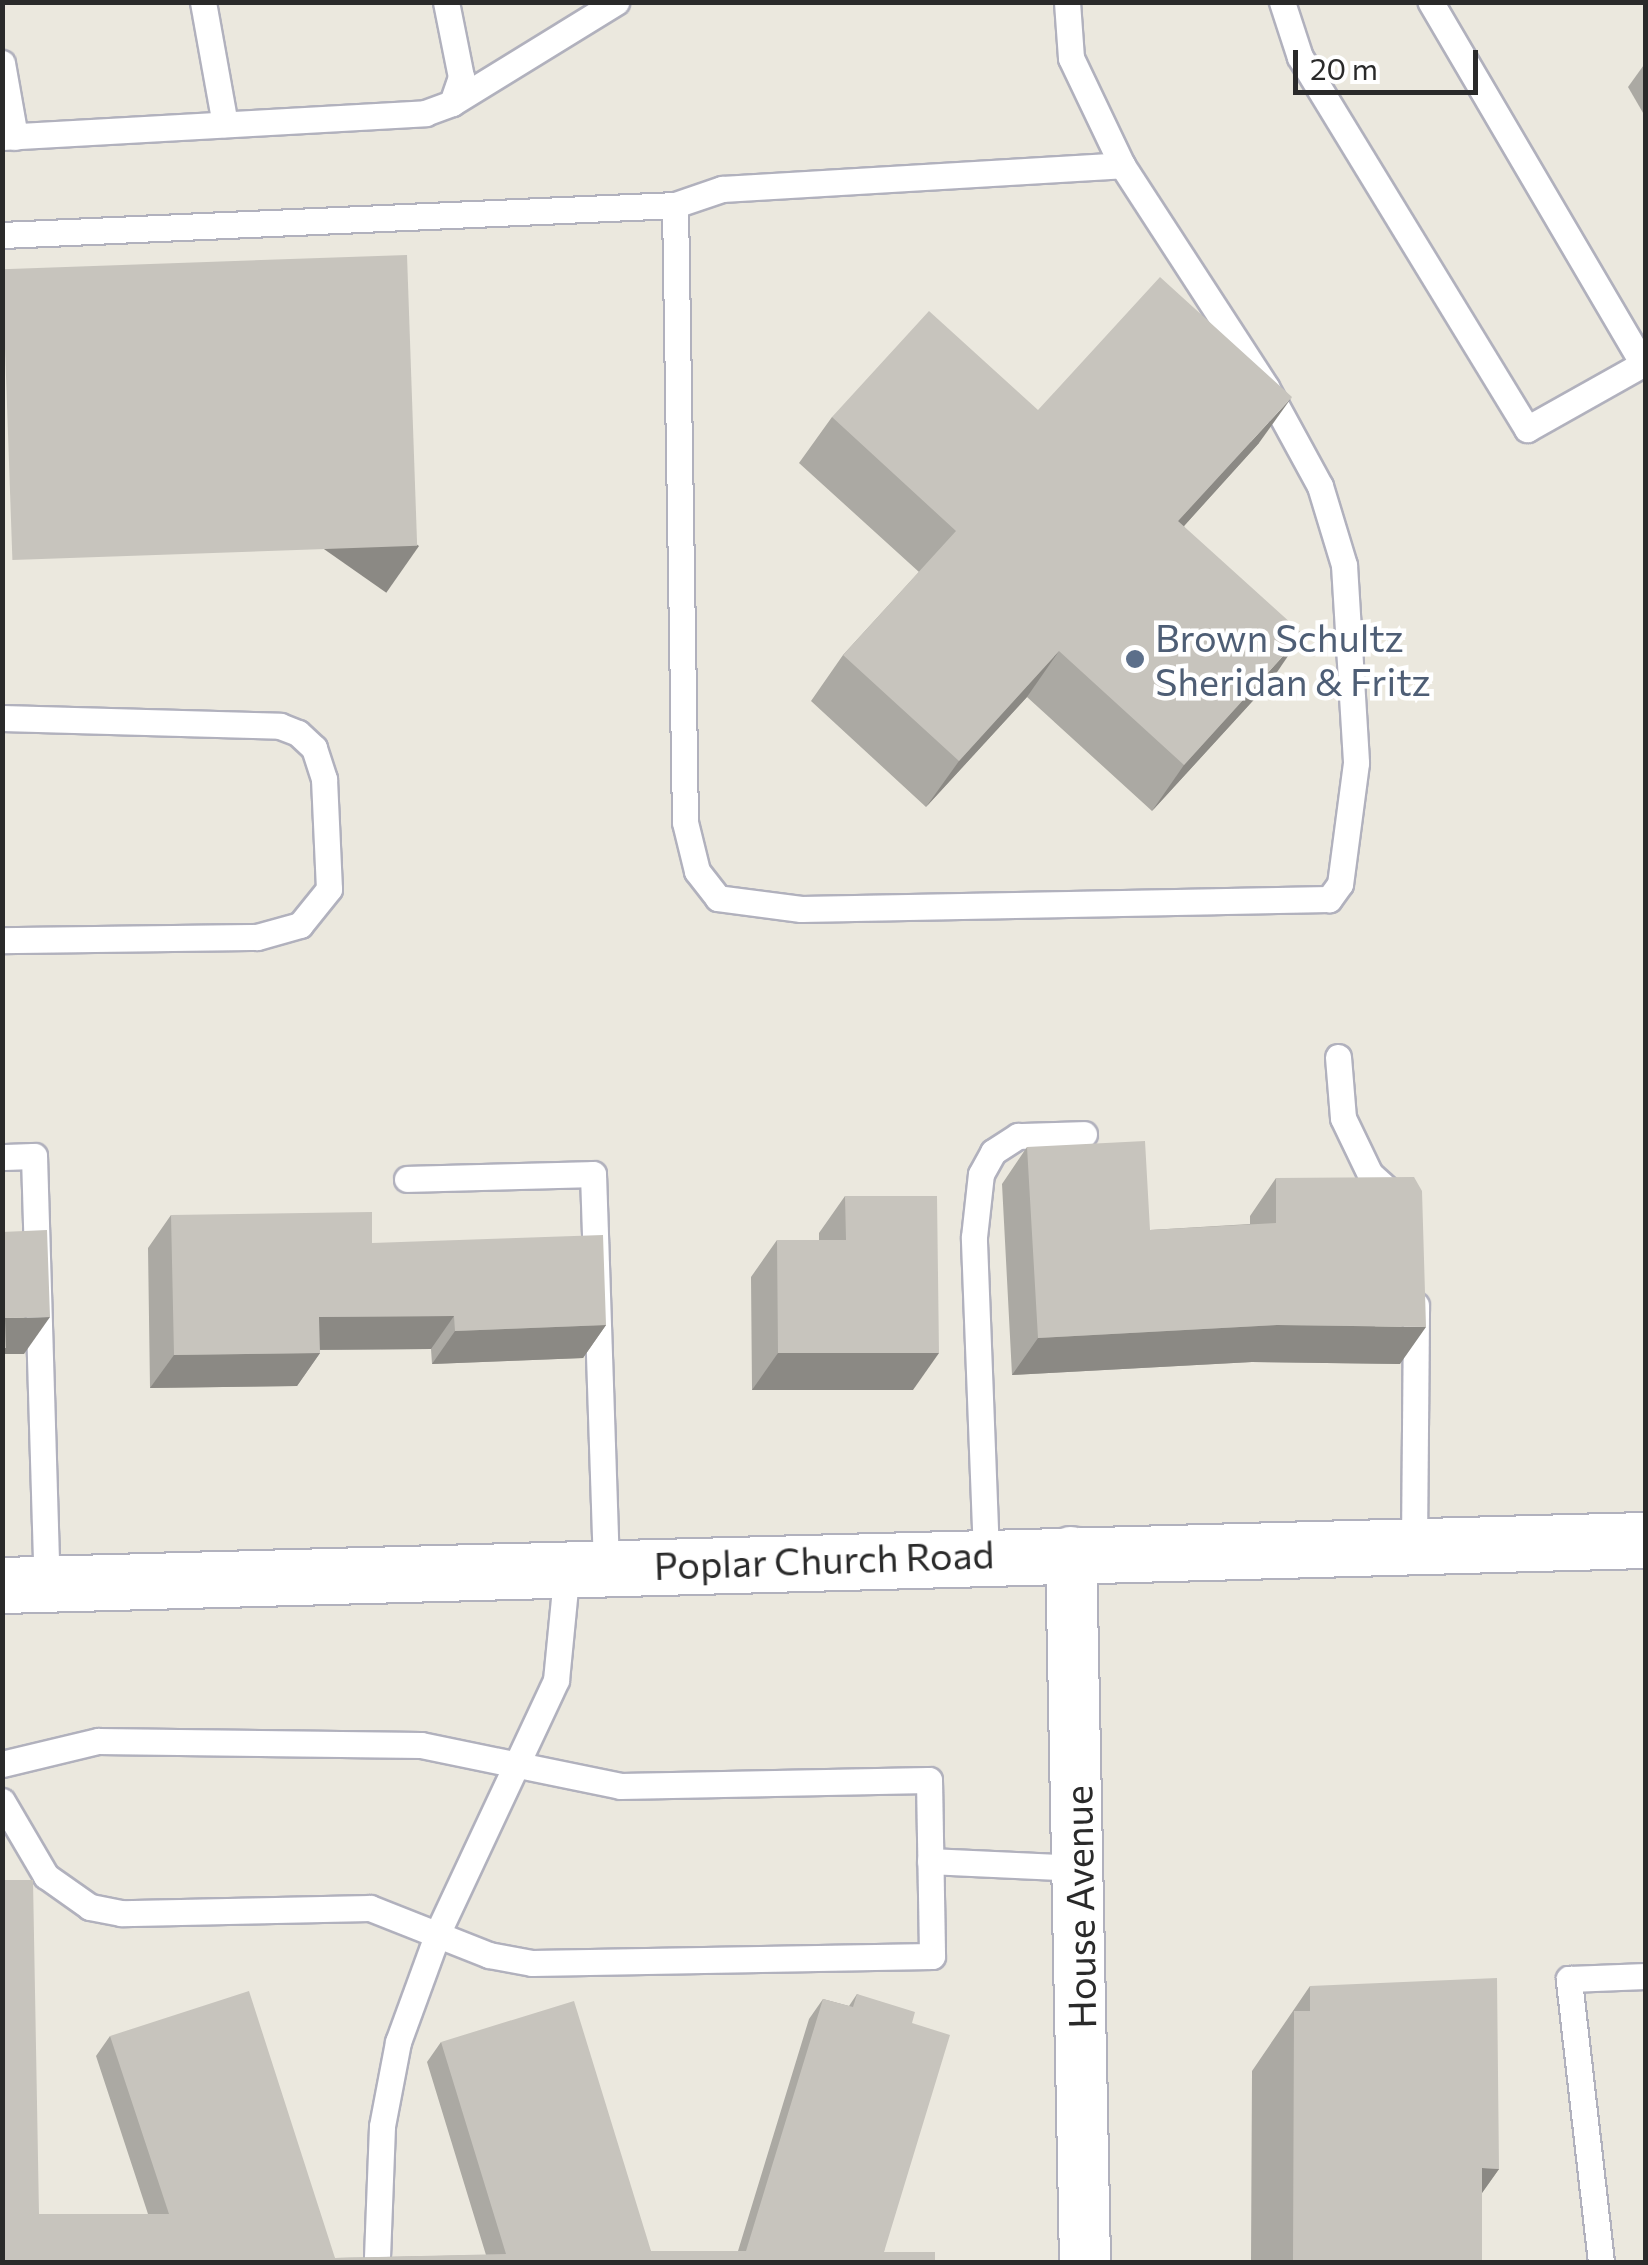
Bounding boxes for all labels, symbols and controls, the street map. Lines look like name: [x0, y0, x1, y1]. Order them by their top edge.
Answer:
scale bar: [1298, 30, 1483, 92]
text: 20 m: [1310, 49, 1378, 86]
place label: Brown Schultz Sheridan & Fritz: [1155, 614, 1431, 704]
marker: Brown Schultz Sheridan & Fritz: [1124, 648, 1146, 670]
street label: Poplar Church Road: [653, 1530, 995, 1588]
street label: House Avenue: [1054, 1785, 1104, 2029]

